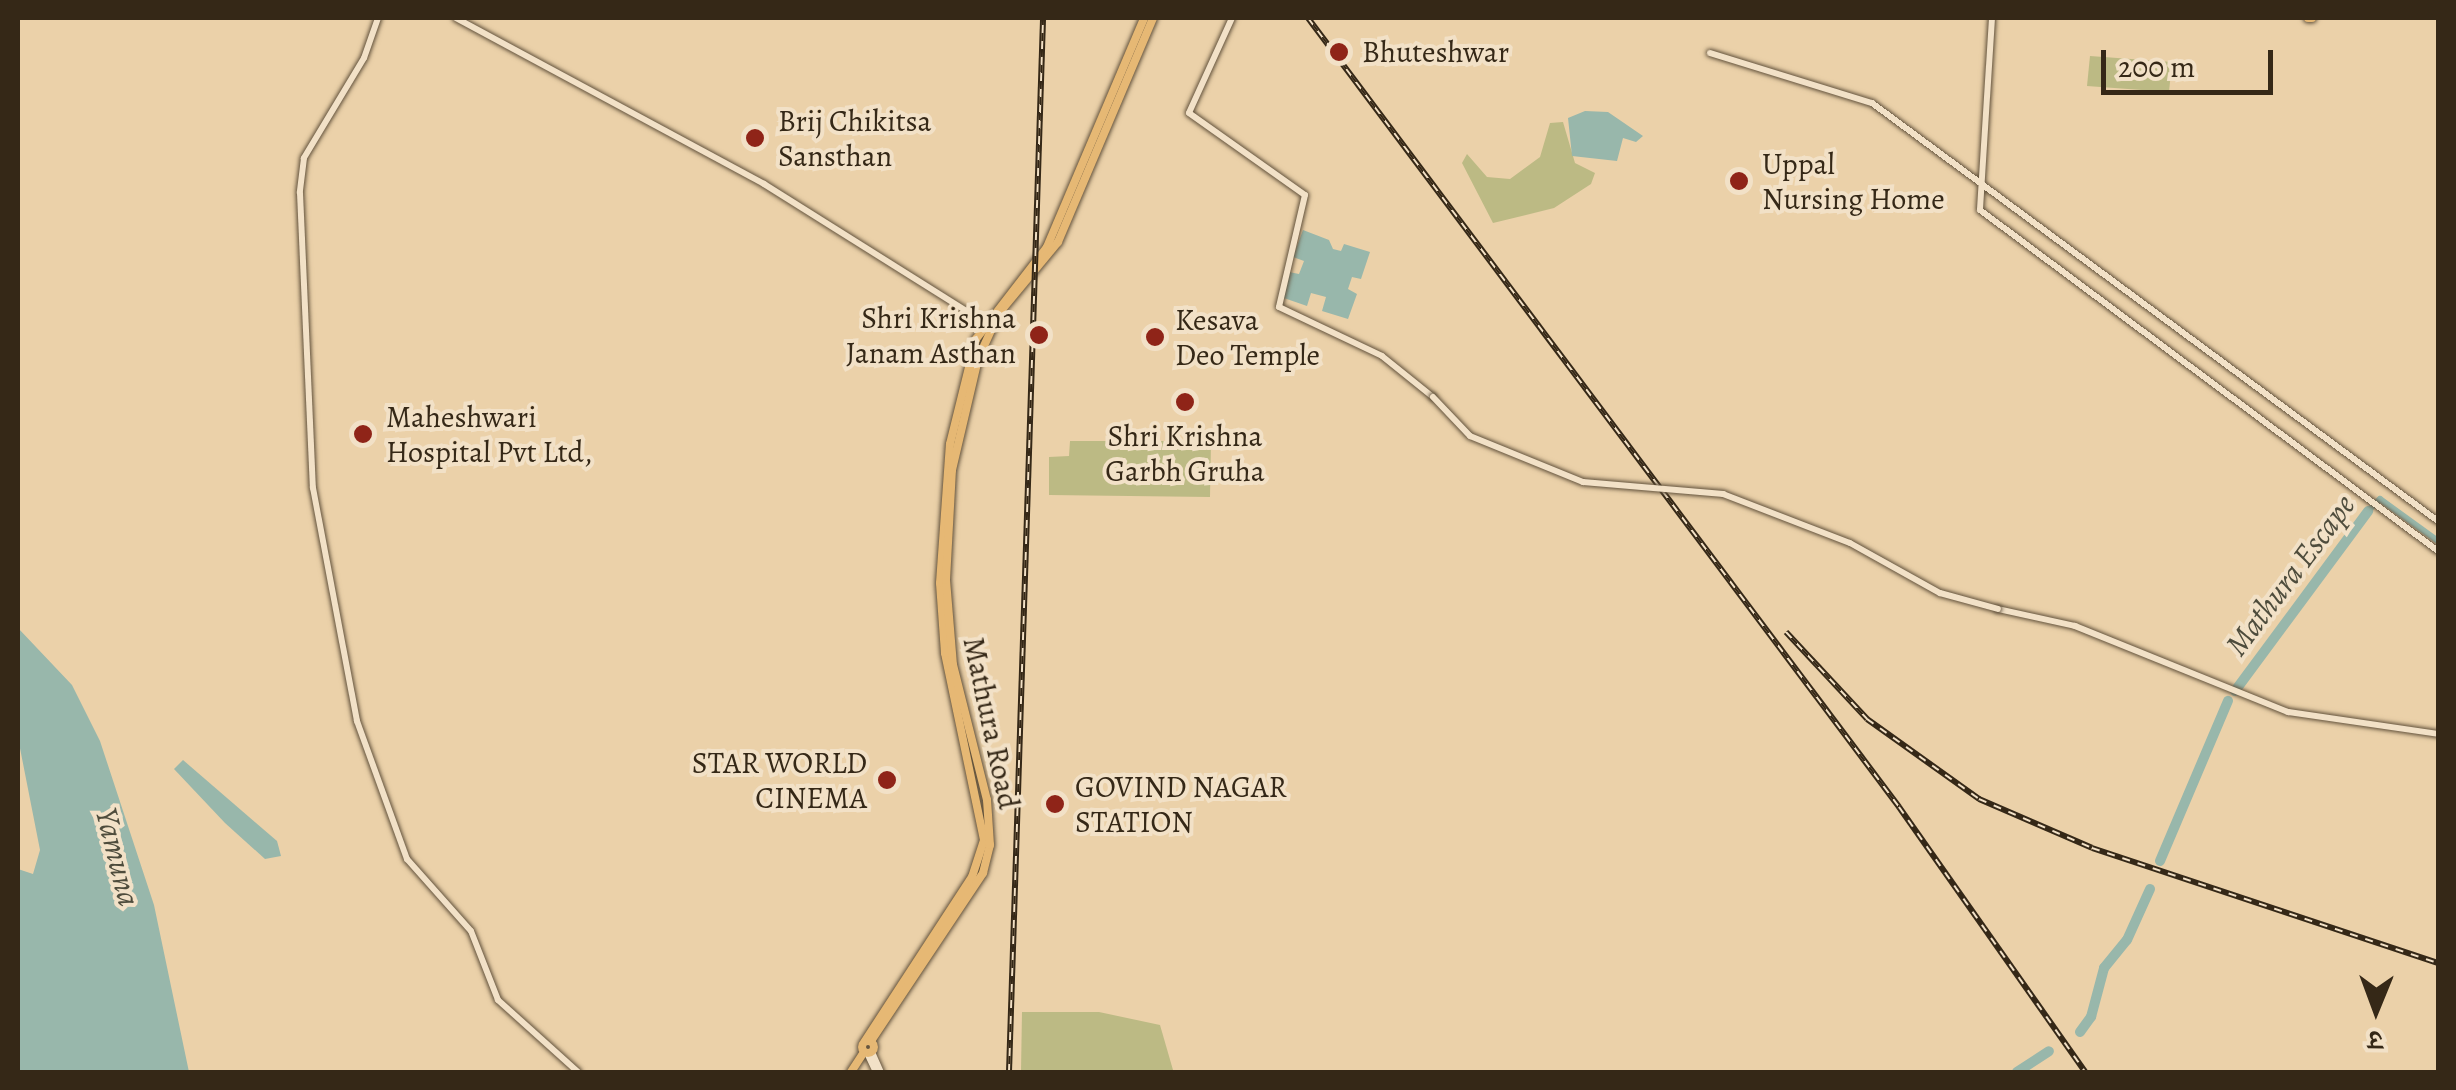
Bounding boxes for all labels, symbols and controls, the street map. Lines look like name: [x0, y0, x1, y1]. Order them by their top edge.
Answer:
scale bar: [2106, 30, 2278, 92]
place label: Bhuteshwar: [1362, 34, 1509, 70]
marker: Bhuteshwar: [1326, 39, 1352, 65]
text: 200 m: [2118, 47, 2195, 87]
place label: Brij Chikitsa Sansthan: [778, 103, 932, 174]
marker: Brij Chikitsa Sansthan: [742, 125, 768, 151]
place label: Uppal Nursing Home: [1762, 146, 1945, 216]
marker: Uppal Nursing Home: [1726, 168, 1752, 194]
place label: Shri Krishna Janam Asthan: [846, 300, 1016, 370]
place label: Kesava Deo Temple: [1175, 302, 1320, 372]
marker: Shri Krishna Janam Asthan: [1026, 322, 1052, 348]
marker: Kesava Deo Temple: [1144, 326, 1166, 348]
marker: Shri Krishna Garbh Gruha: [1174, 391, 1196, 413]
place label: Maheshwari Hospital Pvt Ltd,: [386, 399, 593, 470]
place label: Shri Krishna Garbh Gruha: [1105, 418, 1265, 488]
marker: Maheshwari Hospital Pvt Ltd,: [350, 421, 376, 447]
water label: Mathura Escape: [2217, 487, 2363, 663]
street label: Mathura Road: [955, 634, 1027, 812]
place label: STAR WORLD CINEMA: [692, 745, 867, 816]
marker: STAR WORLD CINEMA: [876, 769, 898, 791]
place label: GOVIND NAGAR STATION: [1075, 769, 1287, 840]
marker: GOVIND NAGAR STATION: [1044, 793, 1066, 815]
water label: Yamuna: [87, 804, 149, 910]
north arrow: [2326, 960, 2426, 1060]
text: उ: [2368, 1021, 2383, 1059]

